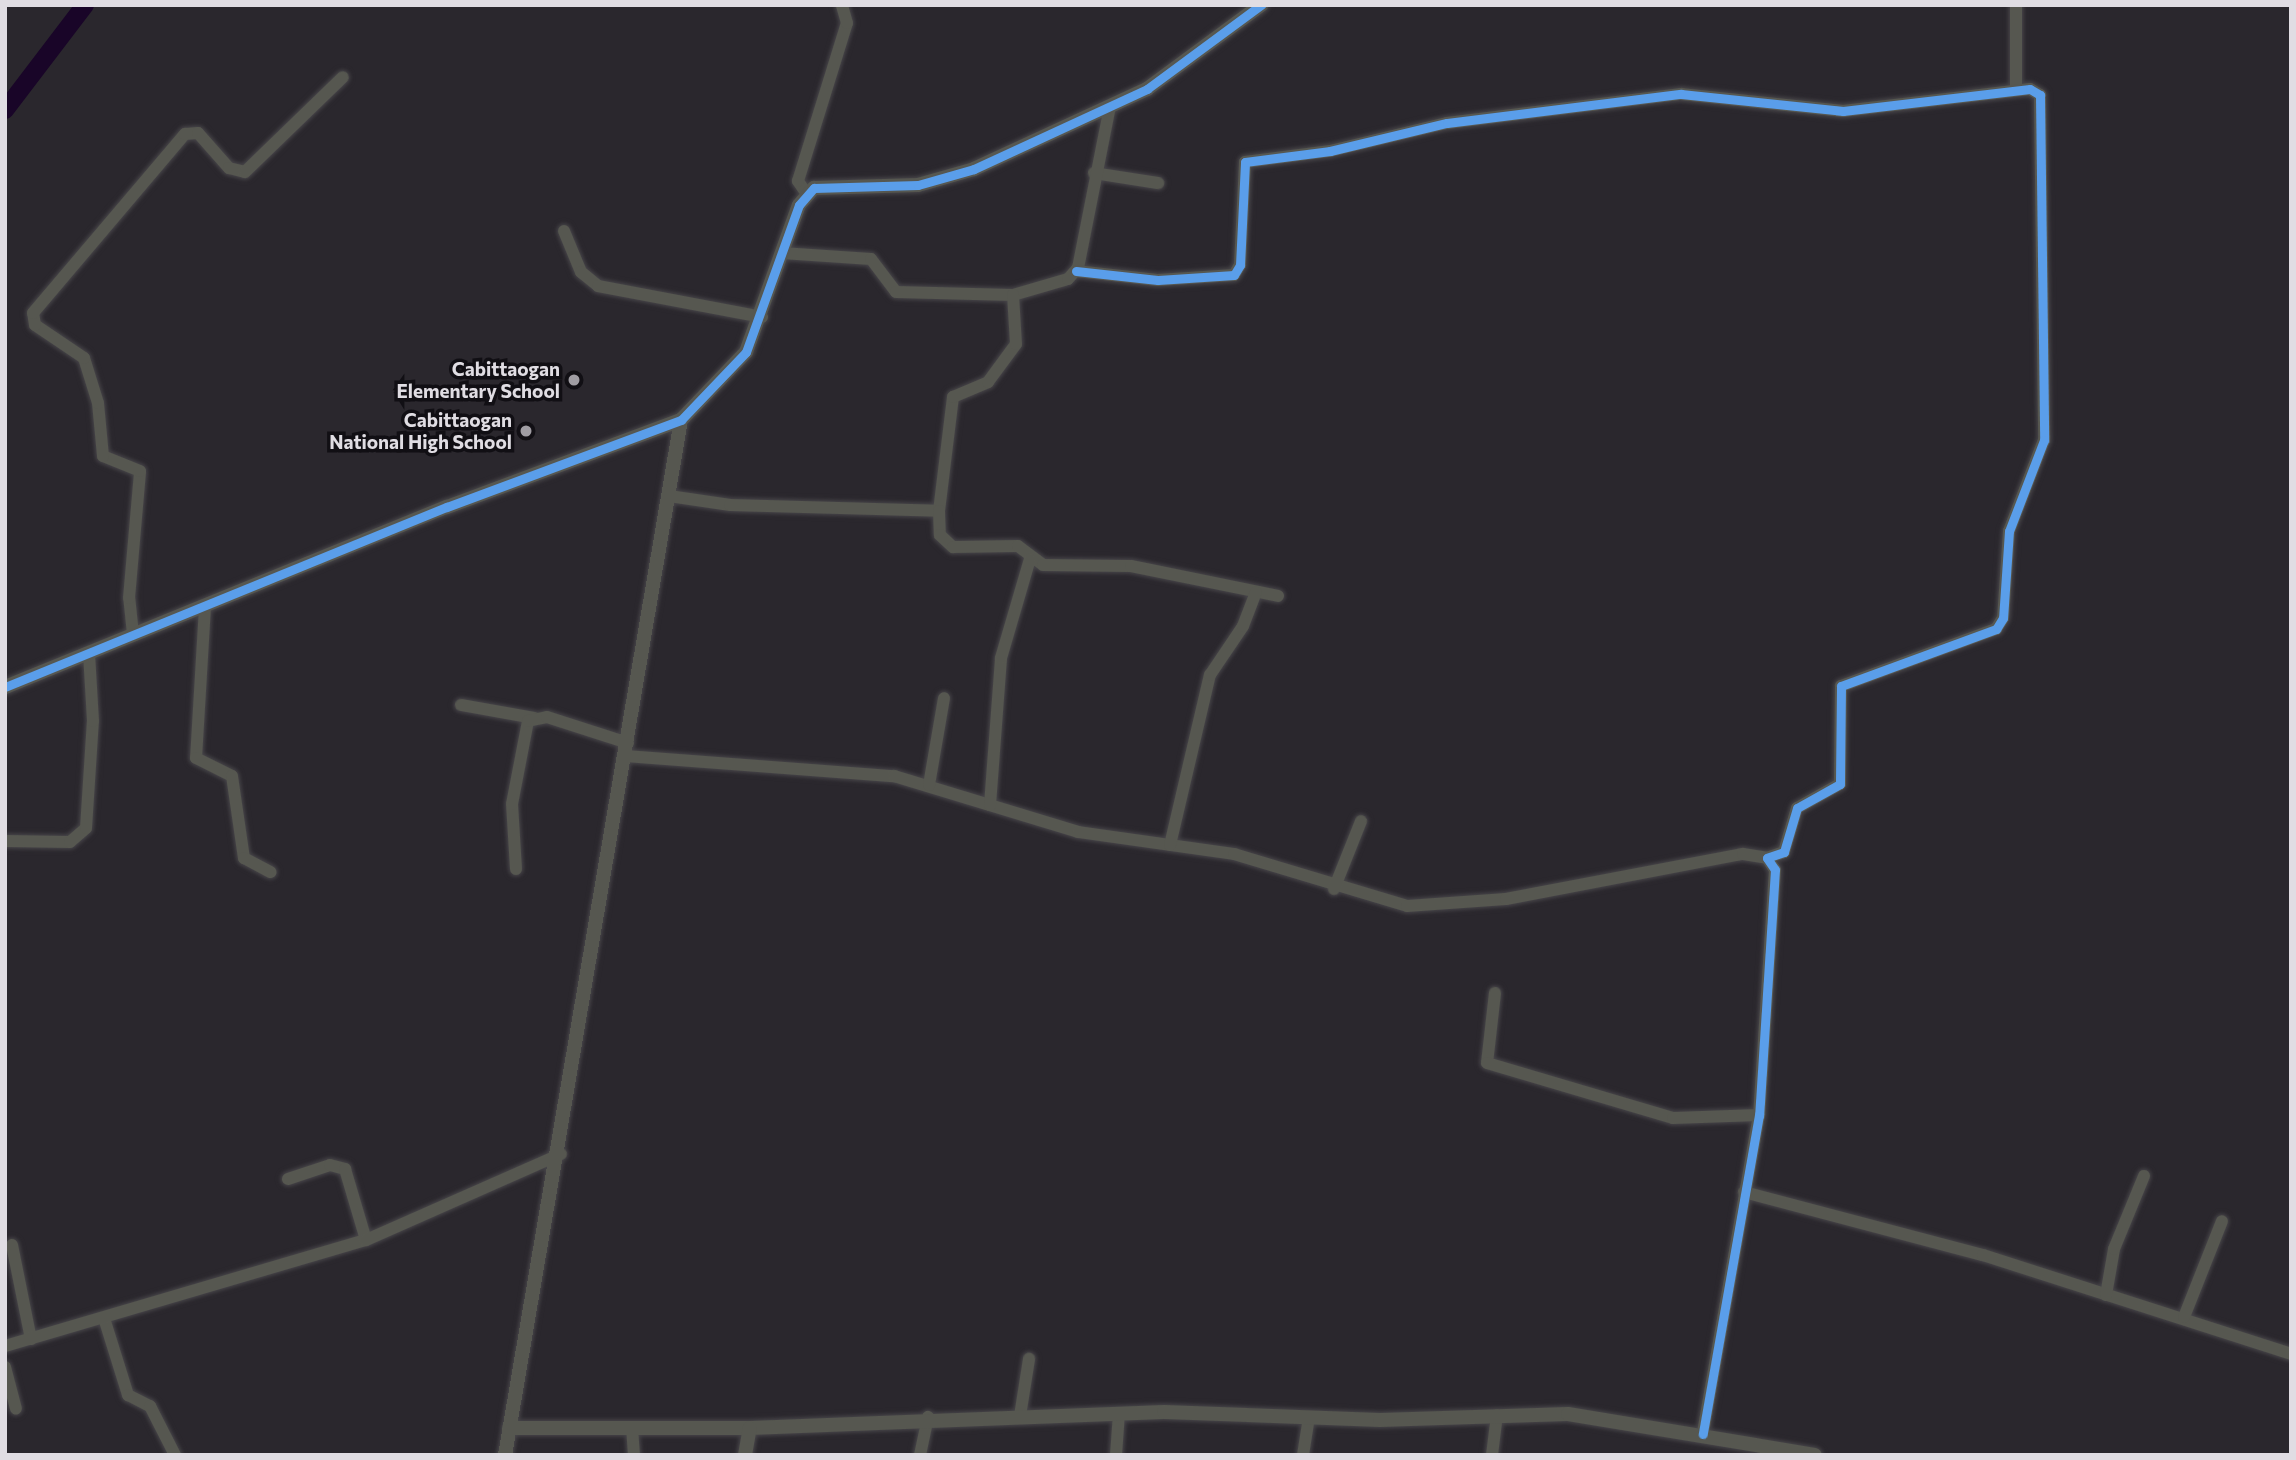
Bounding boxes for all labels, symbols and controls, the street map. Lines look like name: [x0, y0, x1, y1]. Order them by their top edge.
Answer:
place label: Cabittaogan Elementary School: [396, 358, 560, 402]
marker: Cabittaogan Elementary School: [566, 372, 582, 388]
place label: Cabittaogan National High School: [329, 409, 512, 453]
marker: Cabittaogan National High School: [518, 423, 534, 439]

